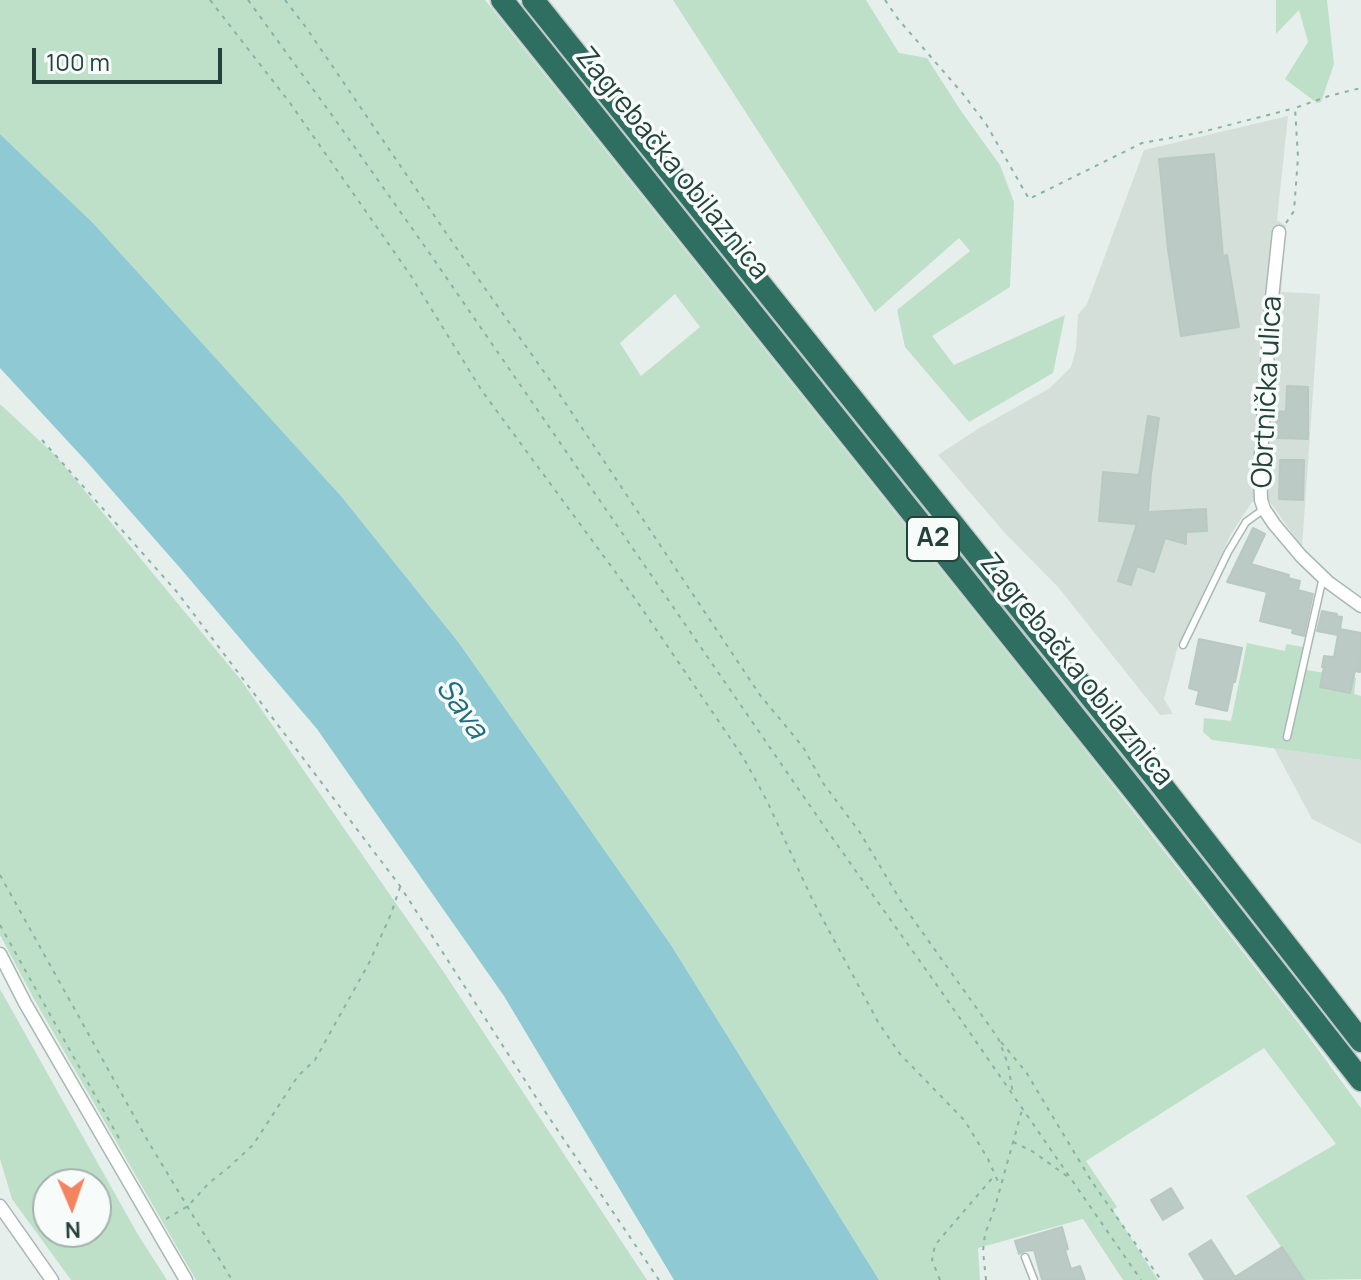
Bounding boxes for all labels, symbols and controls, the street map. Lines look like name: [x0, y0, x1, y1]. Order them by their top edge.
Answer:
scale bar: [36, 32, 226, 82]
street label: Zagrebačka obilaznica: [568, 41, 776, 287]
text: 100 m: [46, 45, 110, 78]
street label: Obrtnička ulica: [1246, 295, 1290, 489]
road number: A2: [907, 517, 959, 561]
street label: Zagrebačka obilaznica: [972, 547, 1180, 793]
water label: Sava: [427, 672, 495, 746]
north arrow: [32, 1168, 112, 1248]
text: N: [64, 1215, 81, 1245]

